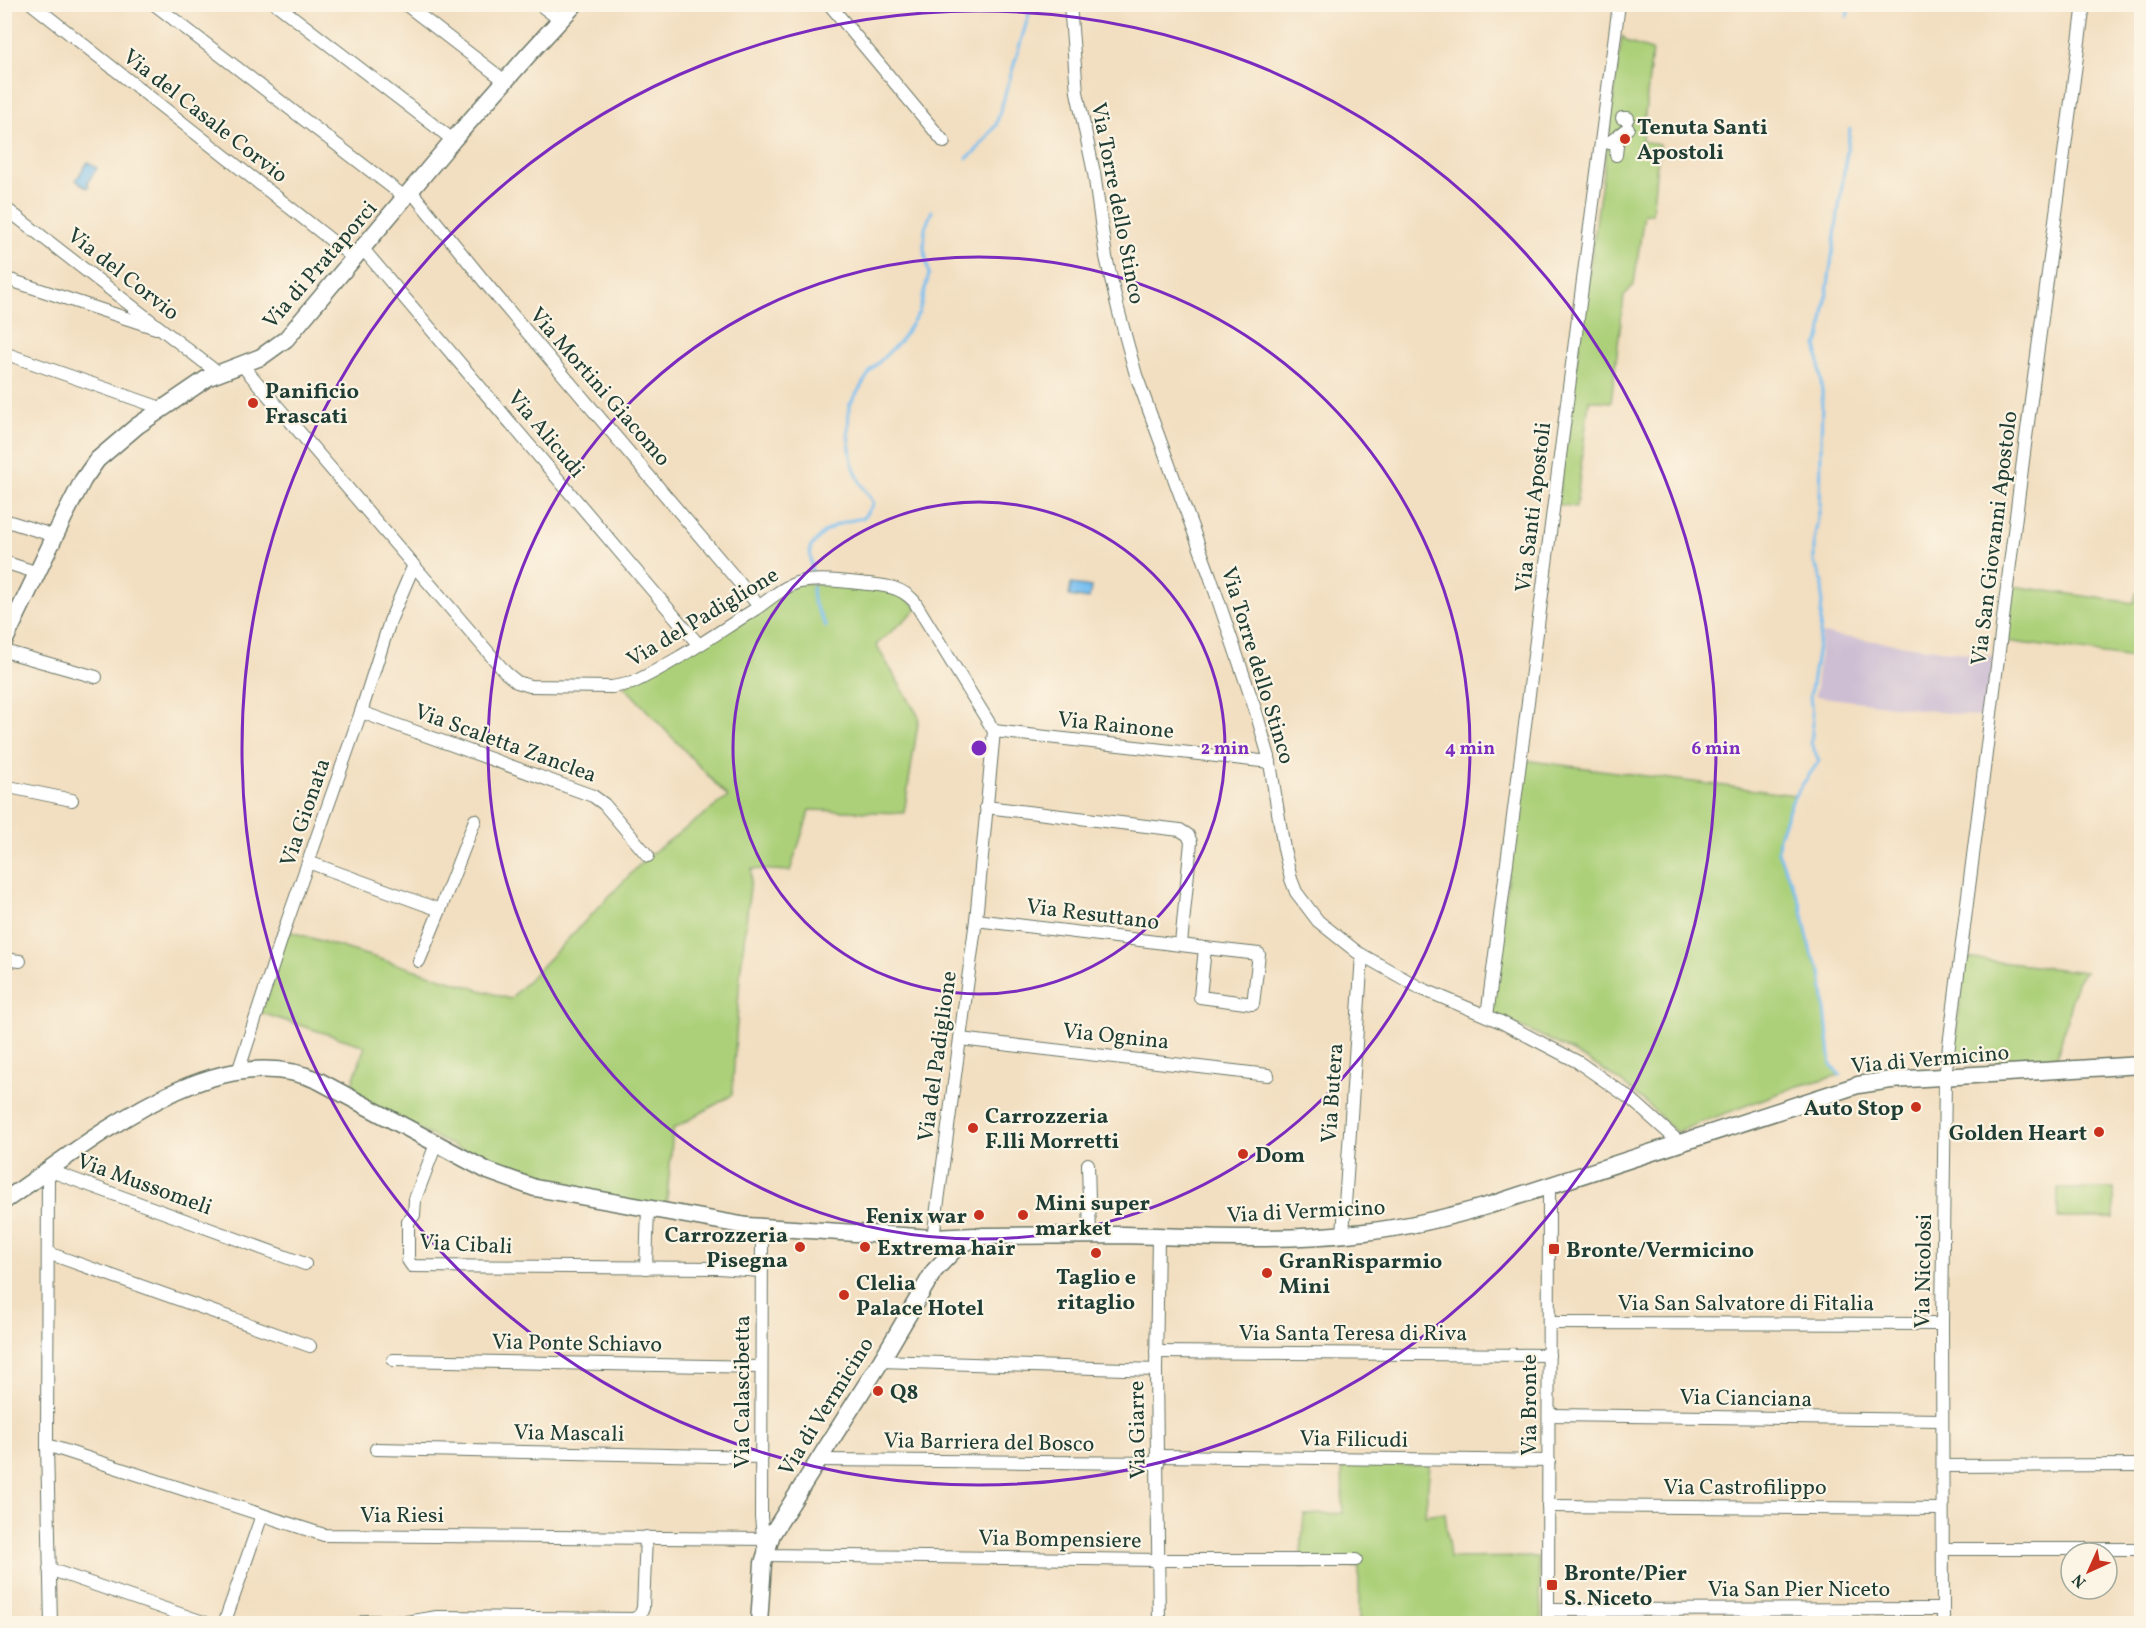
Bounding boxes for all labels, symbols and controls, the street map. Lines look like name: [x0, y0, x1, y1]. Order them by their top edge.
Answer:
street label: Via del Casale Corvio: [115, 43, 294, 191]
street label: Via Torre dello Stinco: [1082, 100, 1151, 307]
place label: Tenuta Santi Apostoli: [1637, 113, 1768, 169]
marker: Tenuta Santi Apostoli: [1618, 132, 1632, 146]
street label: Via di Prataporci: [256, 195, 385, 336]
street label: Via del Corvio: [60, 221, 185, 329]
street label: Via Mortini Giacomo: [521, 301, 677, 474]
place label: Panificio Frascati: [265, 377, 359, 433]
street label: Via Alicudi: [499, 384, 591, 485]
marker: Panificio Frascati: [246, 396, 260, 410]
street label: Via San Giovanni Apostolo: [1964, 409, 2026, 667]
street label: Via Santi Apostoli: [1509, 420, 1560, 594]
street label: Via del Padiglione: [621, 560, 785, 676]
street label: Via Torre dello Stinco: [1212, 563, 1301, 768]
street label: Via Scaletta Zanclea: [410, 697, 601, 792]
street label: Via Rainone: [1056, 705, 1176, 748]
text: 2 min: [1201, 737, 1249, 762]
text: 4 min: [1445, 737, 1495, 762]
text: 6 min: [1691, 737, 1741, 762]
centre of rings: [969, 738, 989, 758]
street label: Via Gionata: [273, 754, 339, 871]
street label: Via Resuttano: [1024, 892, 1161, 939]
street label: Via del Padiglione: [911, 969, 966, 1144]
street label: Via Ognina: [1061, 1016, 1171, 1059]
street label: Via di Vermicino: [1850, 1038, 2011, 1083]
street label: Via Butera: [1315, 1042, 1352, 1144]
place label: Auto Stop: [1804, 1094, 1904, 1125]
marker: Auto Stop: [1909, 1100, 1923, 1114]
place label: Carrozzeria F.lli Morretti: [985, 1102, 1119, 1158]
place label: Golden Heart: [1949, 1119, 2087, 1150]
marker: Carrozzeria F.lli Morretti: [966, 1121, 980, 1135]
marker: Golden Heart: [2092, 1125, 2106, 1139]
place label: Dom: [1255, 1141, 1305, 1172]
street label: Via Mussomeli: [72, 1146, 216, 1224]
marker: Dom: [1236, 1147, 1250, 1161]
place label: Mini super market: [1035, 1189, 1150, 1245]
street label: Via di Vermicino: [1226, 1193, 1386, 1232]
place label: Fenix war: [866, 1202, 968, 1233]
marker: Fenix war: [972, 1208, 986, 1222]
marker: Mini super market: [1016, 1208, 1030, 1222]
street label: Via Nicolosi: [1908, 1214, 1941, 1329]
place label: Carrozzeria Pisegna: [664, 1221, 788, 1277]
street label: Via Cibali: [419, 1228, 513, 1263]
place label: Extrema hair: [877, 1234, 1016, 1265]
place label: Bronte/Vermicino: [1566, 1236, 1754, 1267]
marker: Carrozzeria Pisegna: [793, 1240, 807, 1254]
marker: Extrema hair: [858, 1240, 872, 1254]
marker: Bronte/Vermicino: [1547, 1242, 1561, 1256]
marker: Taglio e ritaglio: [1089, 1246, 1103, 1260]
place label: GranRisparmio Mini: [1279, 1247, 1442, 1303]
place label: Taglio e ritaglio: [1056, 1263, 1136, 1319]
marker: GranRisparmio Mini: [1260, 1266, 1274, 1280]
place label: Clelia Palace Hotel: [856, 1269, 984, 1325]
marker: Clelia Palace Hotel: [837, 1288, 851, 1302]
street label: Via San Salvatore di Fitalia: [1618, 1289, 1874, 1320]
street label: Via Calascibetta: [728, 1315, 759, 1469]
street label: Via Santa Teresa di Riva: [1239, 1319, 1467, 1350]
street label: Via Ponte Schiavo: [492, 1328, 662, 1361]
street label: Via di Vermicino: [772, 1332, 882, 1483]
street label: Via Bronte: [1515, 1354, 1546, 1456]
place label: Q8: [890, 1378, 918, 1409]
street label: Via Giarre: [1122, 1380, 1155, 1479]
street label: Via Cianciana: [1679, 1383, 1813, 1416]
marker: Q8: [871, 1384, 885, 1398]
street label: Via Mascali: [513, 1418, 625, 1451]
street label: Via Filicudi: [1299, 1424, 1409, 1457]
street label: Via Barriera del Bosco: [883, 1426, 1095, 1461]
street label: Via Castrofilippo: [1663, 1473, 1827, 1504]
street label: Via Riesi: [360, 1501, 444, 1532]
street label: Via Bompensiere: [978, 1524, 1142, 1557]
north arrow: [2059, 1541, 2119, 1601]
place label: Bronte/Pier S. Niceto: [1564, 1559, 1688, 1615]
text: N: [2068, 1568, 2092, 1592]
street label: Via San Pier Niceto: [1708, 1575, 1890, 1606]
marker: Bronte/Pier S. Niceto: [1545, 1578, 1559, 1592]

